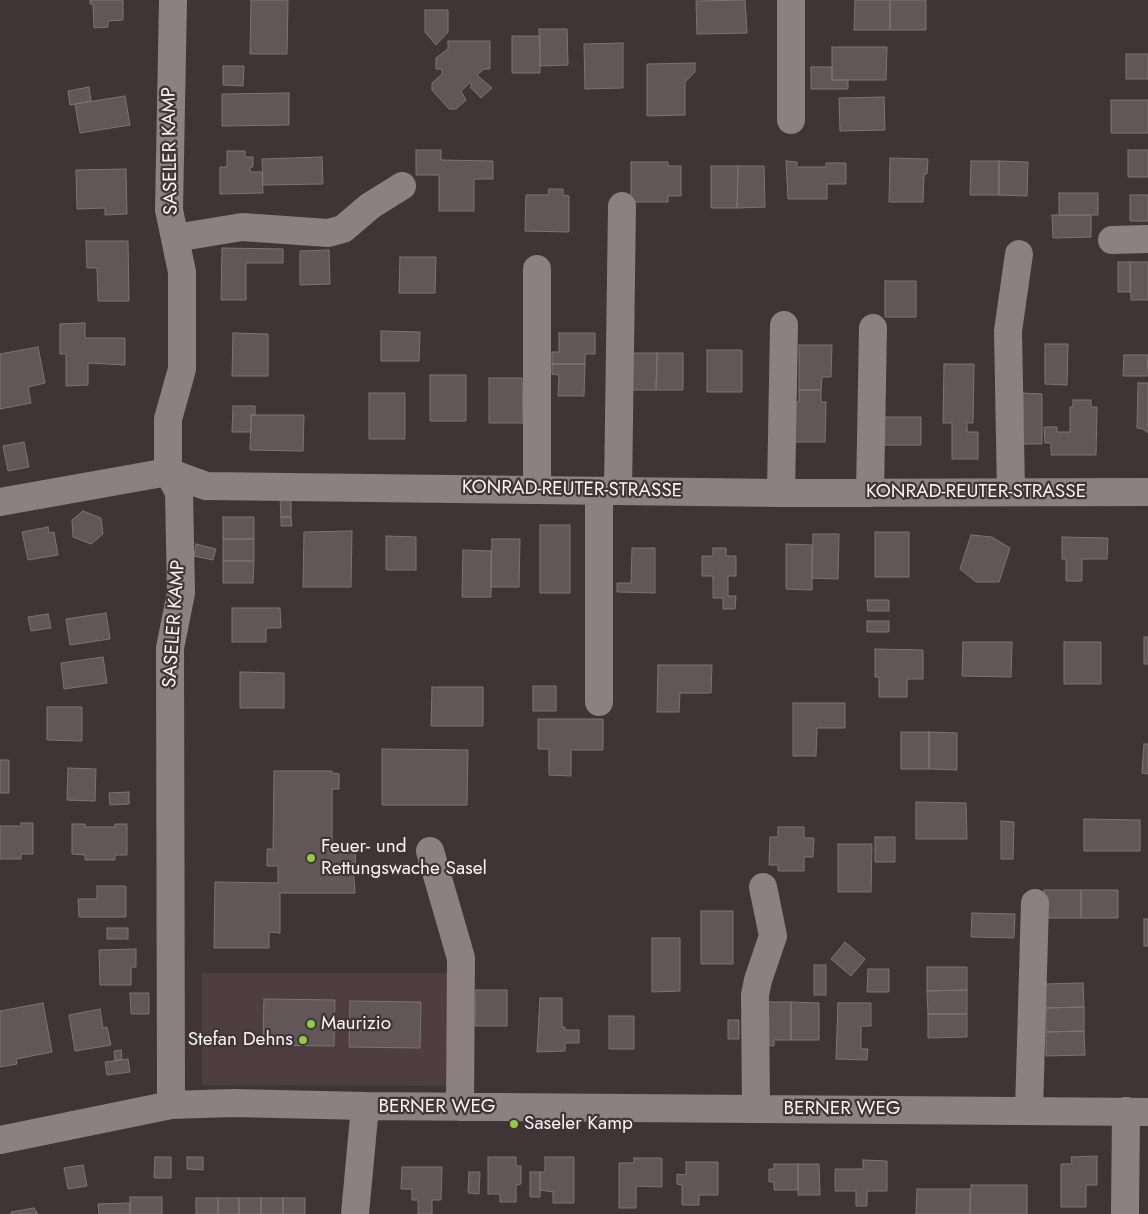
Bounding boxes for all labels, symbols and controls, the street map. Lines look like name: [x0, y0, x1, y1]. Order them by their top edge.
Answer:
street label: SASELER KAMP: [158, 87, 184, 215]
street label: KONRAD-REUTER-STRASSE: [462, 477, 682, 503]
street label: KONRAD-REUTER-STRASSE: [866, 481, 1086, 503]
street label: SASELER KAMP: [159, 559, 191, 689]
place label: Feuer- und Rettungswache Sasel: [321, 836, 487, 880]
marker: Feuer- und Rettungswache Sasel: [305, 852, 317, 864]
place label: Maurizio: [321, 1013, 391, 1035]
marker: Maurizio: [305, 1018, 317, 1030]
place label: Stefan Dehns: [188, 1029, 293, 1051]
marker: Stefan Dehns: [297, 1034, 309, 1046]
street label: BERNER WEG: [378, 1096, 496, 1118]
street label: BERNER WEG: [783, 1098, 901, 1120]
place label: Saseler Kamp: [524, 1113, 633, 1135]
marker: Saseler Kamp: [508, 1118, 520, 1130]

